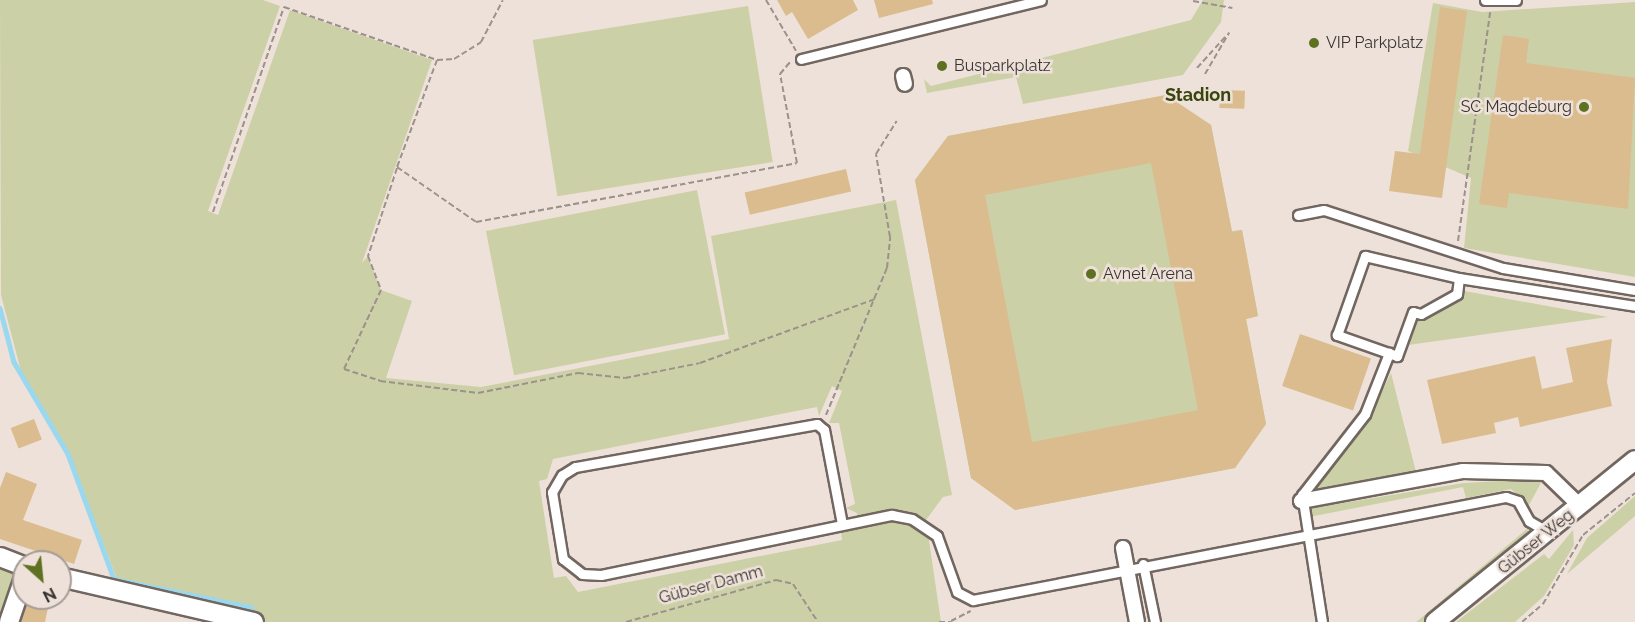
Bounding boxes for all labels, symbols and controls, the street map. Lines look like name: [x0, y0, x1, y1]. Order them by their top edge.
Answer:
place label: VIP Parkplatz: [1326, 33, 1424, 53]
marker: VIP Parkplatz: [1307, 36, 1321, 50]
place label: Busparkplatz: [954, 56, 1051, 76]
marker: Busparkplatz: [935, 59, 949, 73]
district label: Stadion: [1165, 84, 1231, 106]
place label: SC Magdeburg: [1461, 97, 1572, 117]
marker: SC Magdeburg: [1577, 100, 1591, 114]
place label: Avnet Arena: [1103, 264, 1194, 284]
marker: Avnet Arena: [1084, 267, 1098, 281]
street label: Gübser Weg: [1494, 505, 1578, 579]
north arrow: [12, 550, 72, 610]
street label: Gübser Damm: [657, 562, 765, 608]
text: N: [40, 583, 59, 606]

